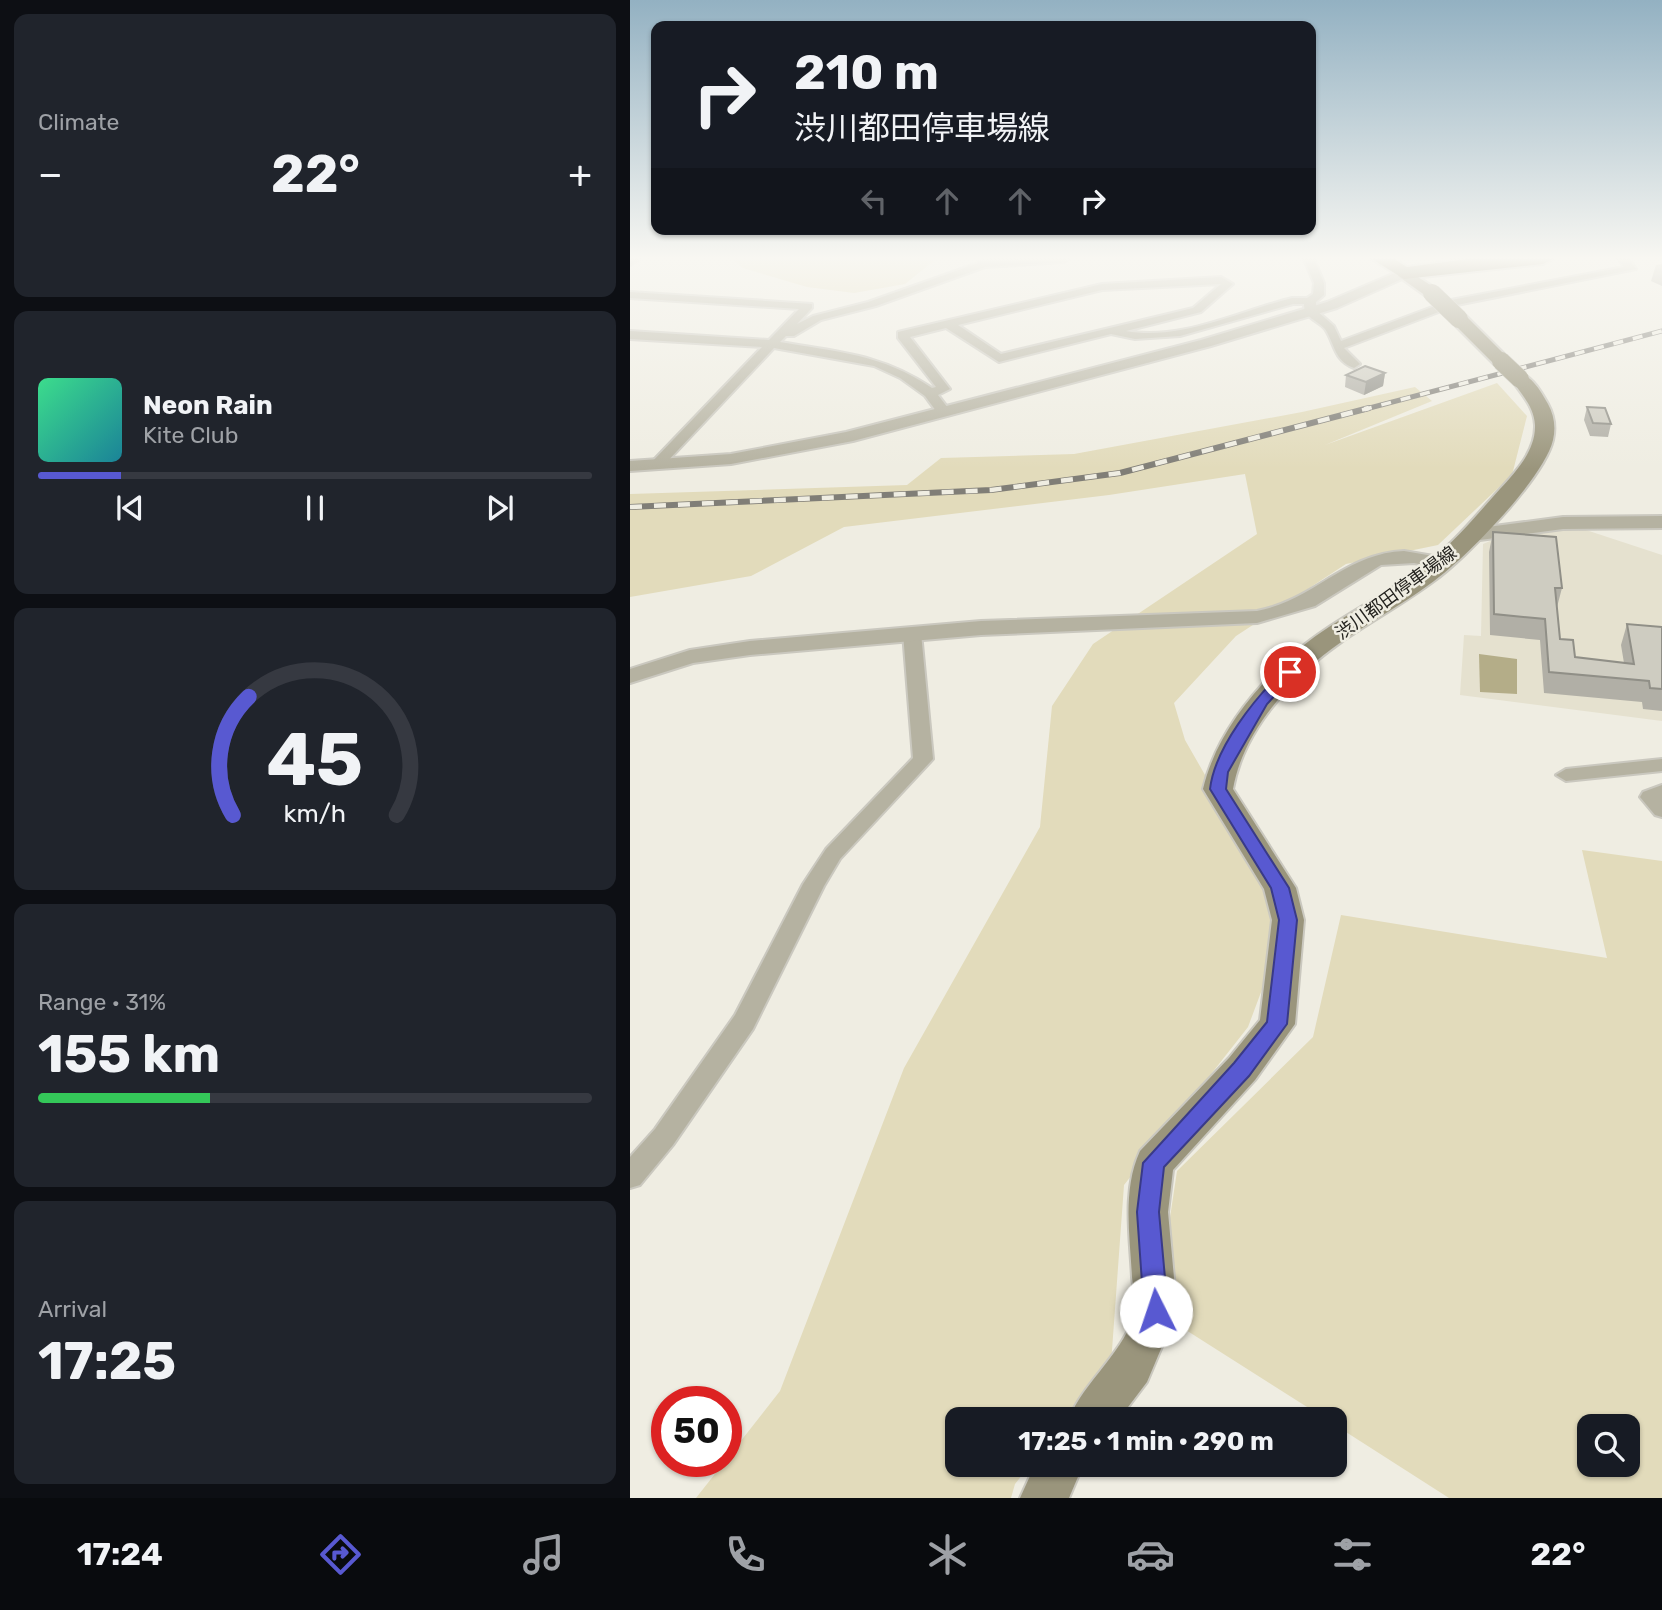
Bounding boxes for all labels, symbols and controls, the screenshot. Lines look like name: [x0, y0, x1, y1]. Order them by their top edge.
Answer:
text: 210 m: [794, 43, 939, 101]
icon: right: [679, 49, 770, 140]
text: Climate: [38, 108, 119, 136]
text: 渋川都田停車場線: [794, 109, 1050, 147]
text: 22°: [271, 143, 360, 205]
text: −: [38, 151, 63, 197]
text: +: [568, 151, 592, 197]
icon: left: [855, 182, 893, 220]
icon: ahead: [928, 182, 966, 220]
icon: ahead: [1001, 182, 1039, 220]
icon: right: [1074, 182, 1112, 220]
text: Neon Rain: [143, 390, 273, 421]
text: Kite Club: [143, 421, 238, 449]
icon: previous: [111, 489, 149, 527]
icon: pause: [296, 489, 334, 527]
icon: next: [481, 489, 519, 527]
street label: 渋川都田停車場線: [1331, 542, 1461, 644]
pin: [1260, 642, 1320, 702]
icon: arrive: [1271, 653, 1309, 691]
text: 45: [267, 717, 363, 803]
text: km/h: [284, 799, 346, 828]
text: Range · 31%: [38, 988, 166, 1016]
text: 155 km: [38, 1023, 220, 1085]
position arrow: [1119, 1274, 1193, 1348]
text: Arrival: [38, 1295, 107, 1323]
text: 17:25: [38, 1330, 176, 1392]
speed limit sign: 50: [651, 1386, 742, 1477]
map controls: [1577, 1414, 1640, 1477]
button: search: [1577, 1414, 1640, 1477]
text: 17:25 · 1 min · 290 m: [1018, 1426, 1274, 1457]
icon: directions: [316, 1530, 365, 1579]
icon: music: [519, 1530, 568, 1579]
icon: phone: [721, 1530, 770, 1579]
icon: climate: [923, 1530, 972, 1579]
icon: car: [1126, 1530, 1175, 1579]
icon: filters: [1328, 1530, 1377, 1579]
text: 17:24: [77, 1535, 163, 1573]
text: 22°: [1531, 1535, 1585, 1573]

